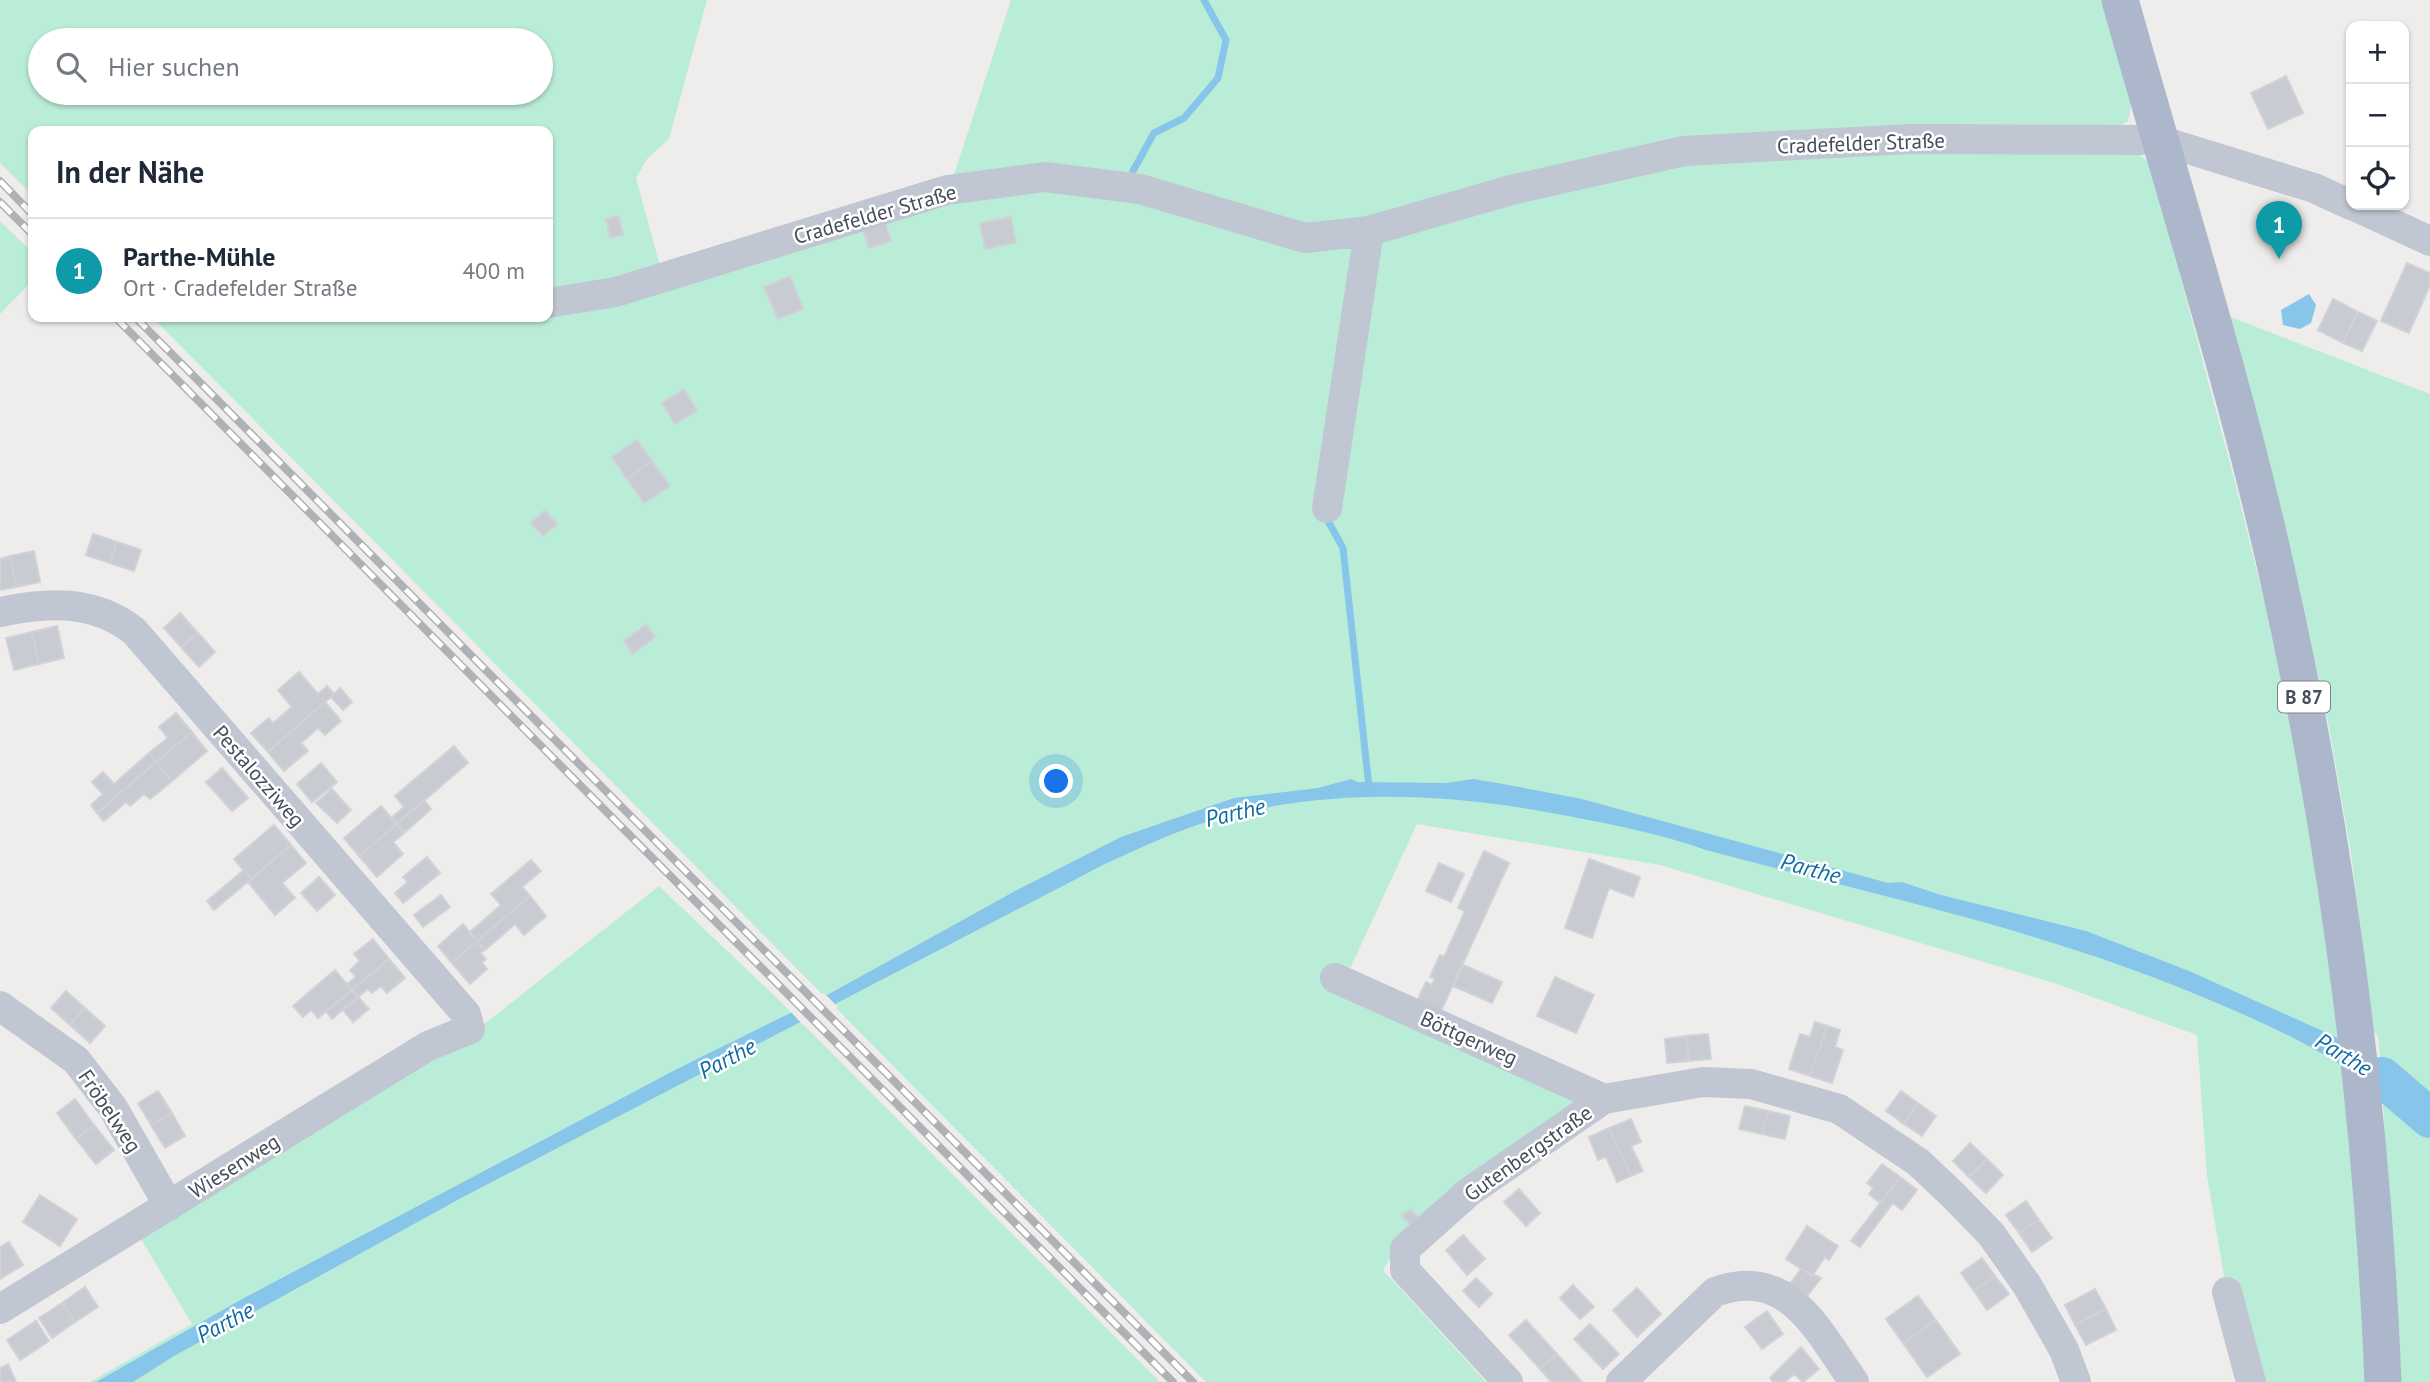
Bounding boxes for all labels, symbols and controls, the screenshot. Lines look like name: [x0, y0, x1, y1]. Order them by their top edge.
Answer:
map controls: [2346, 21, 2409, 210]
button: +: [2346, 21, 2409, 84]
search box: [28, 28, 553, 105]
icon: search: [52, 48, 90, 86]
text: Hier suchen: [108, 50, 240, 83]
button: −: [2346, 84, 2409, 147]
street label: Cradefelder Straße: [1777, 127, 1945, 159]
button: locate: [2346, 147, 2409, 210]
text: In der Nähe: [56, 152, 204, 191]
street label: Cradefelder Straße: [791, 178, 959, 250]
pin: 1: [2256, 201, 2302, 259]
text: Parthe-Mühle: [123, 240, 276, 273]
text: 1: [72, 256, 86, 285]
text: 400 m: [463, 256, 525, 285]
text: Ort · Cradefelder Straße: [123, 273, 358, 302]
road number: B 87: [2278, 682, 2330, 712]
street label: Pestalozziweg: [207, 719, 311, 833]
your location: [1039, 764, 1073, 798]
water label: Parthe: [1202, 791, 1268, 833]
water label: Parthe: [1778, 846, 1845, 890]
street label: Böttgerweg: [1416, 1005, 1522, 1071]
water label: Parthe: [2310, 1026, 2378, 1082]
water label: Parthe: [693, 1031, 761, 1085]
street label: Fröbelweg: [72, 1064, 148, 1158]
street label: Gutenbergstraße: [1459, 1099, 1597, 1207]
street label: Wiesenweg: [184, 1128, 284, 1204]
water label: Parthe: [191, 1295, 259, 1349]

